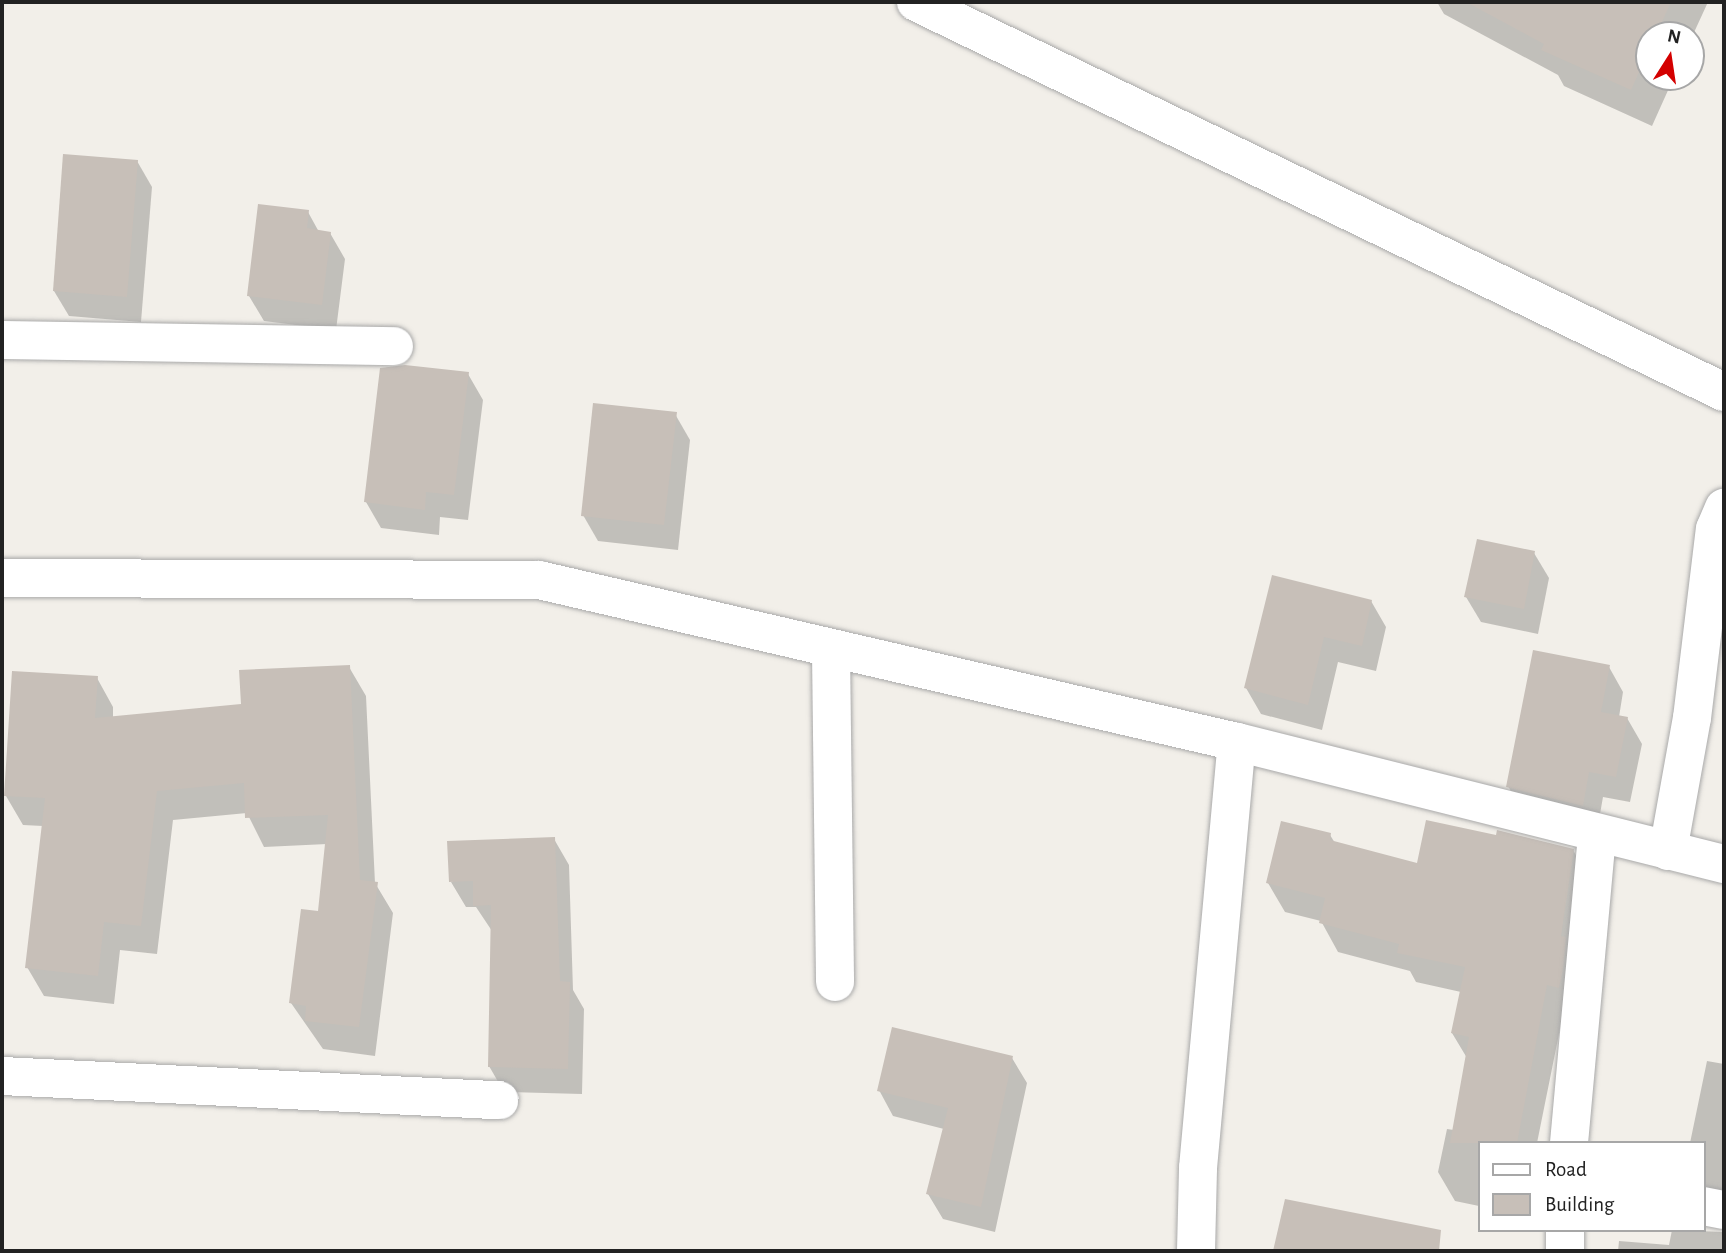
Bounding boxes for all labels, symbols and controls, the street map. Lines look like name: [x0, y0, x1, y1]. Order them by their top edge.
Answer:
north arrow: [1635, 21, 1705, 91]
text: N: [1666, 26, 1682, 48]
legend: [1478, 1141, 1705, 1232]
text: Road: [1545, 1159, 1587, 1180]
text: Building: [1545, 1194, 1614, 1215]

